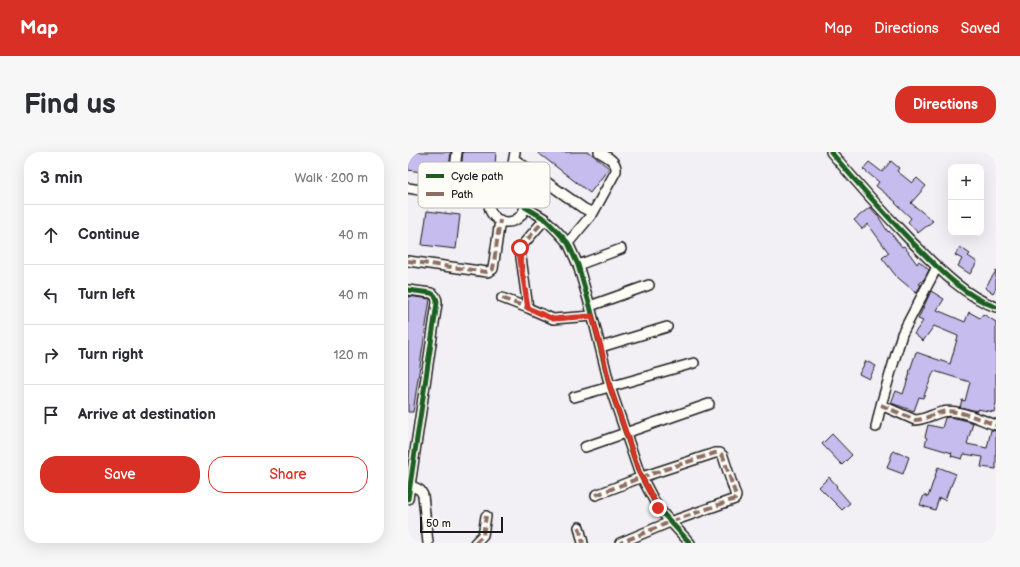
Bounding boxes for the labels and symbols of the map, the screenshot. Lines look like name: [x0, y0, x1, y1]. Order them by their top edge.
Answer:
legend: [418, 162, 550, 208]
text: Cycle path: [451, 170, 503, 183]
text: Path: [451, 188, 473, 201]
route start: [511, 239, 529, 257]
route end: [649, 499, 667, 517]
scale bar: [420, 515, 503, 534]

